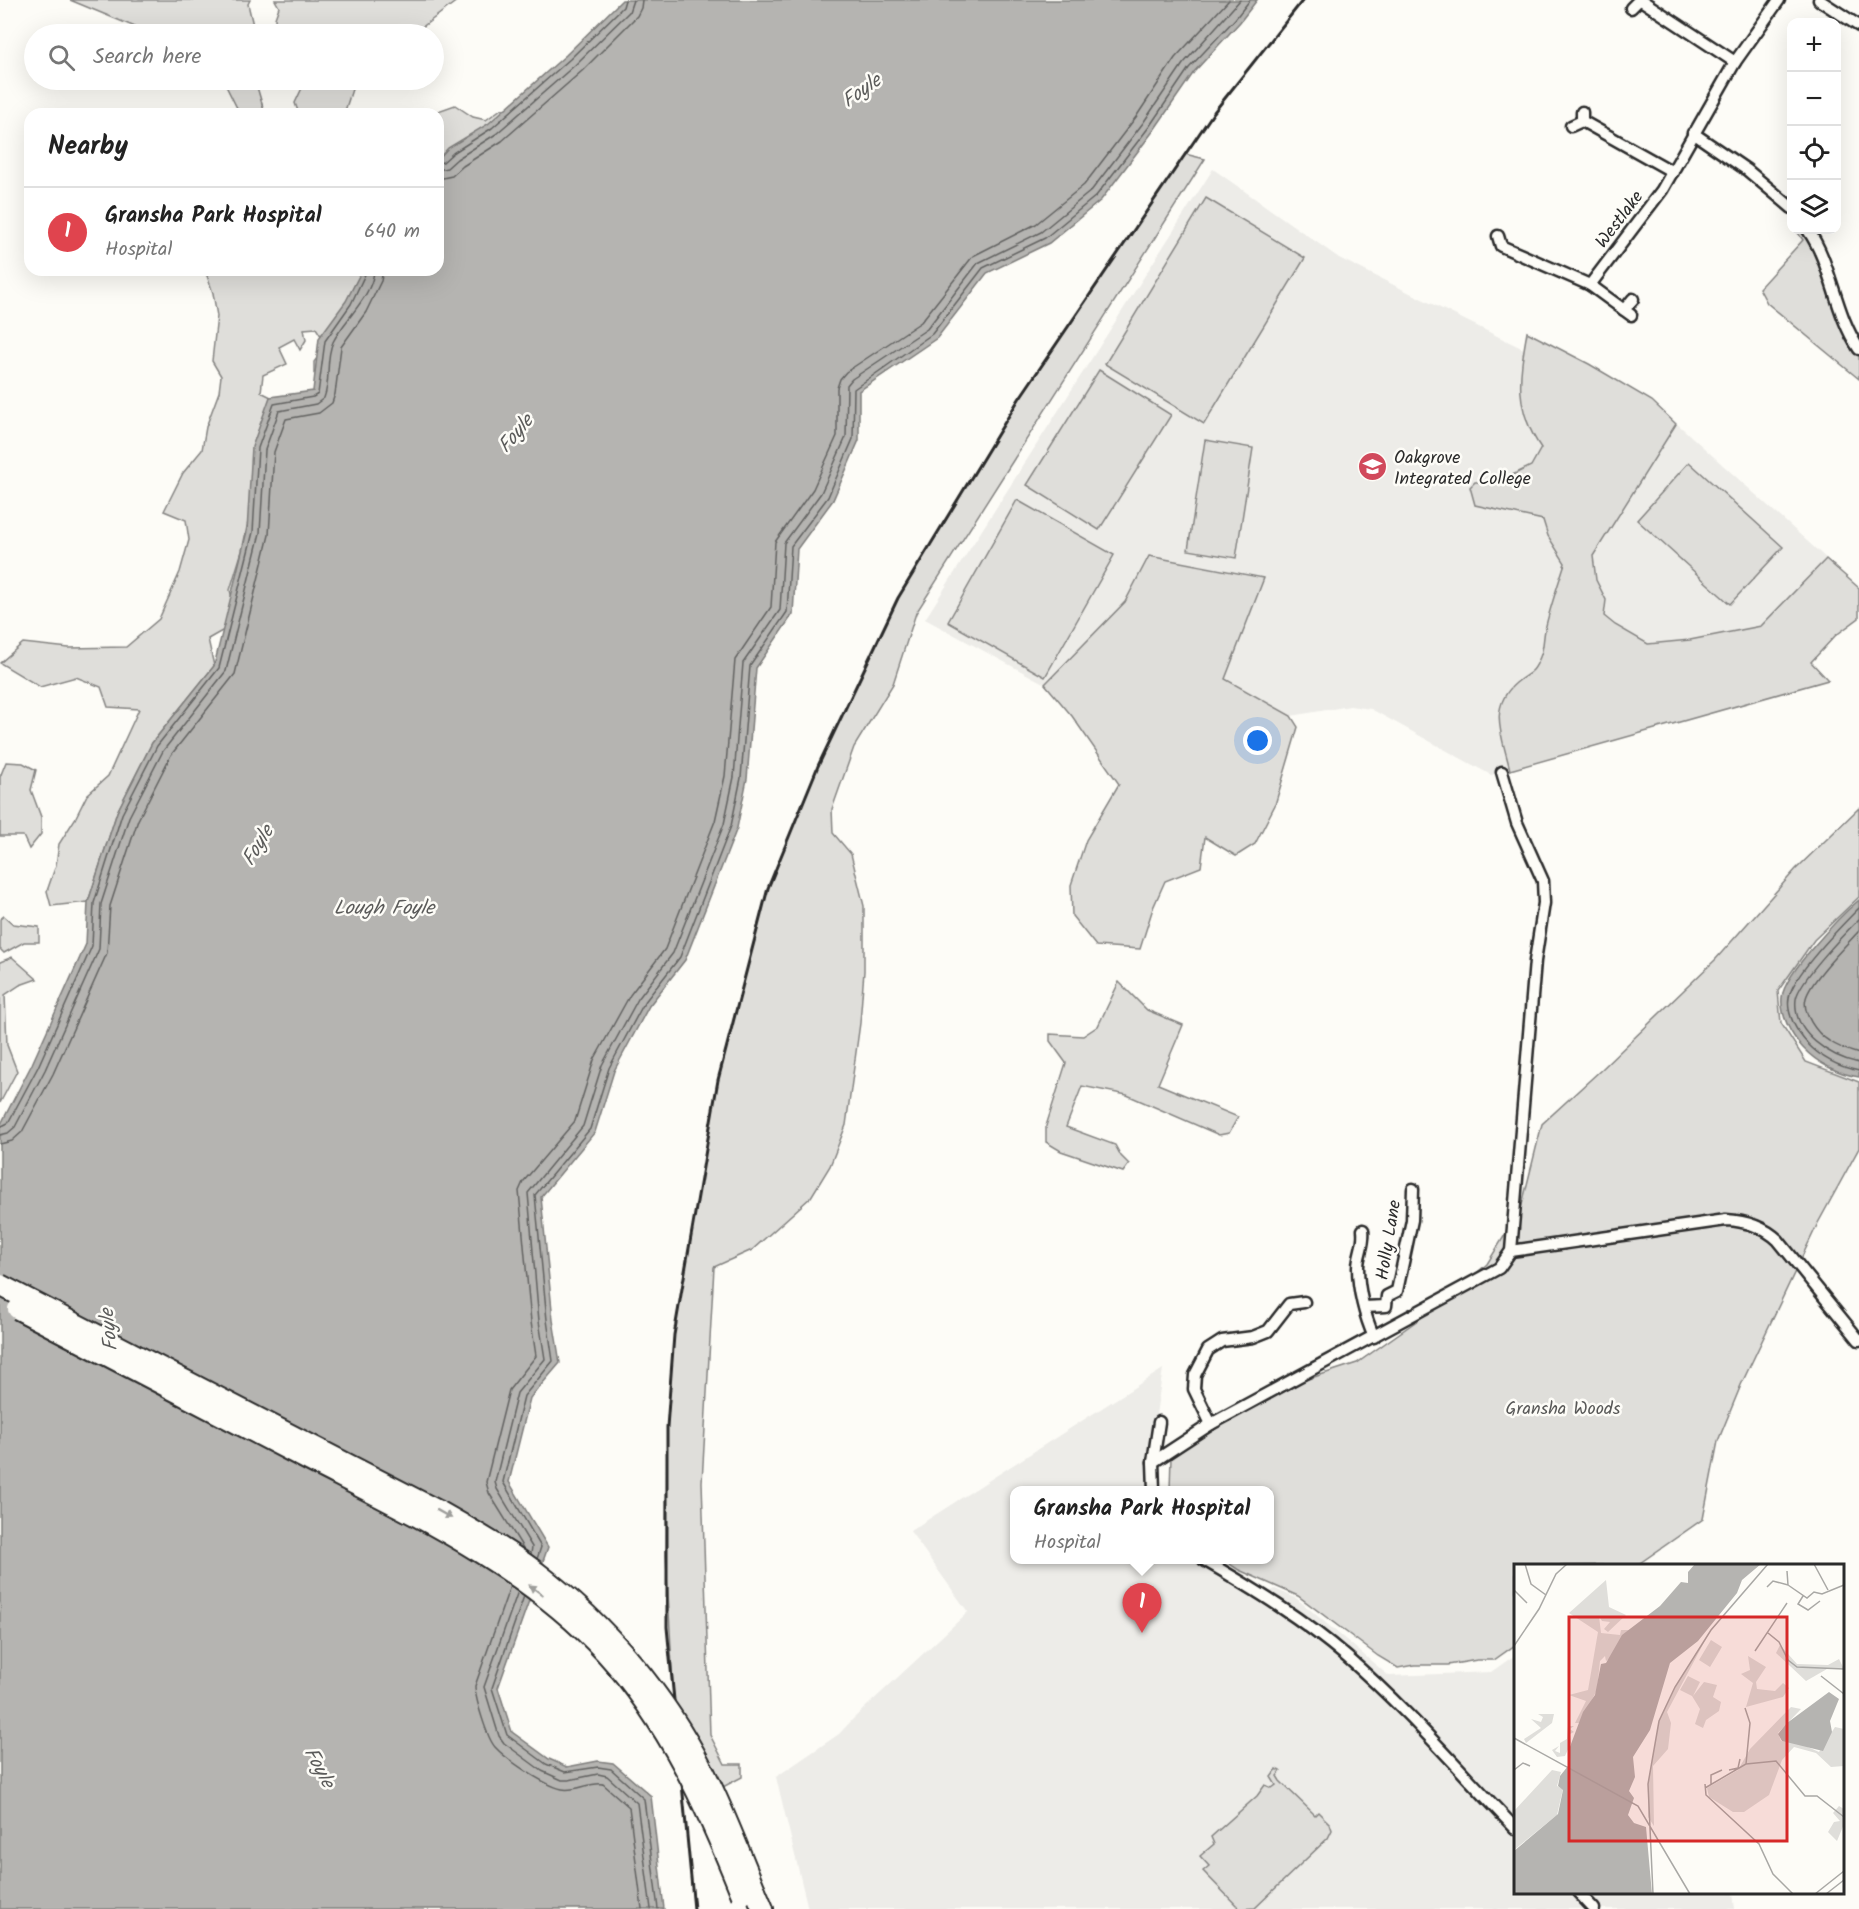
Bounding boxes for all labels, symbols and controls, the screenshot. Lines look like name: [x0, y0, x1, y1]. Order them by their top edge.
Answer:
map controls: [1787, 18, 1841, 234]
button: +: [1787, 18, 1841, 72]
search box: [24, 24, 444, 90]
text: Search here: [93, 40, 201, 75]
icon: search: [45, 41, 78, 74]
water label: Foyle: [835, 65, 891, 117]
button: −: [1787, 72, 1841, 126]
text: Nearby: [48, 126, 128, 168]
button: locate: [1787, 126, 1841, 180]
button: layers: [1787, 180, 1841, 234]
street label: Westlake: [1589, 185, 1652, 255]
text: Gransha Park Hospital: [105, 199, 322, 234]
text: 1: [64, 216, 71, 248]
text: 640 m: [364, 216, 420, 248]
text: Hospital: [105, 234, 172, 266]
water label: Foyle: [491, 406, 544, 461]
place label: Oakgrove Integrated College: [1394, 444, 1531, 494]
school or university icon: Oakgrove Integrated College: [1357, 451, 1389, 483]
your location: [1243, 726, 1272, 755]
water label: Foyle: [234, 818, 284, 873]
water label: Lough Foyle: [334, 893, 436, 925]
street label: Holly Lane: [1369, 1198, 1410, 1282]
water label: Foyle: [92, 1305, 128, 1353]
park label: Gransha Woods: [1505, 1395, 1621, 1424]
popup: [1010, 1486, 1274, 1564]
text: Gransha Park Hospital: [1034, 1492, 1250, 1527]
one-way arrow: [436, 1509, 453, 1519]
text: Hospital: [1034, 1527, 1101, 1559]
inset map: [1514, 1564, 1844, 1894]
pin: 1: [1122, 1584, 1162, 1633]
one-way arrow: [528, 1585, 543, 1597]
water label: Foyle: [294, 1742, 343, 1796]

